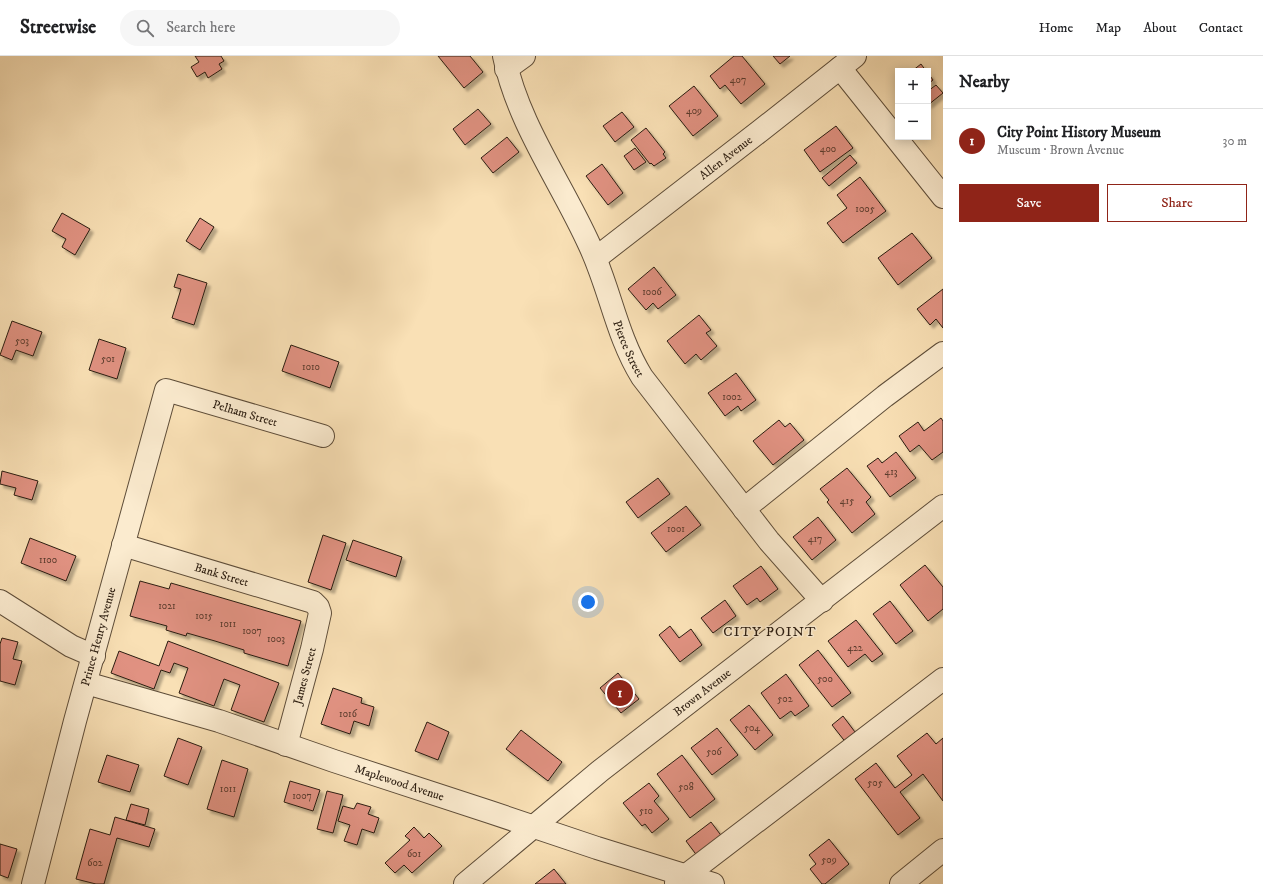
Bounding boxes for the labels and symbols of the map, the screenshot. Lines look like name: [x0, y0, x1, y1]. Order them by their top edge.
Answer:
house number: 407: [730, 74, 746, 86]
house number: 409: [686, 105, 702, 117]
street label: Allen Avenue: [696, 132, 755, 183]
house number: 400: [820, 143, 836, 155]
house number: 1005: [855, 203, 875, 215]
house number: 1006: [642, 286, 663, 298]
street label: Pierce Street: [610, 318, 648, 380]
house number: 503: [15, 335, 29, 347]
house number: 501: [101, 353, 115, 365]
house number: 1010: [302, 361, 320, 373]
house number: 1002: [722, 391, 742, 403]
street label: Pelham Street: [211, 397, 279, 430]
house number: 413: [884, 466, 898, 478]
house number: 415: [840, 495, 854, 507]
house number: 1001: [667, 523, 685, 535]
house number: 417: [808, 533, 822, 545]
house number: 1100: [39, 554, 57, 566]
street label: Bank Street: [193, 559, 251, 590]
street label: Prince Henry Avenue: [77, 585, 119, 688]
your location: [578, 592, 598, 612]
house number: 1021: [158, 600, 176, 612]
house number: 1015: [195, 610, 213, 622]
house number: 1011: [220, 618, 236, 630]
district label: CITY POINT: [723, 623, 817, 641]
house number: 1007: [242, 625, 262, 637]
house number: 1003: [267, 633, 285, 645]
house number: 422: [847, 642, 863, 654]
street label: James Street: [290, 646, 320, 707]
street label: Brown Avenue: [670, 665, 734, 719]
house number: 500: [817, 673, 833, 685]
pin: 1: [607, 678, 633, 708]
house number: 502: [777, 693, 793, 705]
house number: 1016: [339, 708, 358, 720]
house number: 504: [744, 722, 760, 734]
house number: 506: [706, 746, 723, 758]
street label: Maplewood Avenue: [353, 761, 446, 804]
house number: 505: [867, 777, 883, 789]
house number: 508: [678, 781, 694, 793]
house number: 1011: [220, 783, 236, 795]
house number: 1007: [292, 790, 312, 802]
house number: 510: [639, 805, 653, 817]
house number: 601: [407, 848, 421, 860]
house number: 509: [821, 854, 837, 866]
house number: 602: [87, 857, 103, 869]

